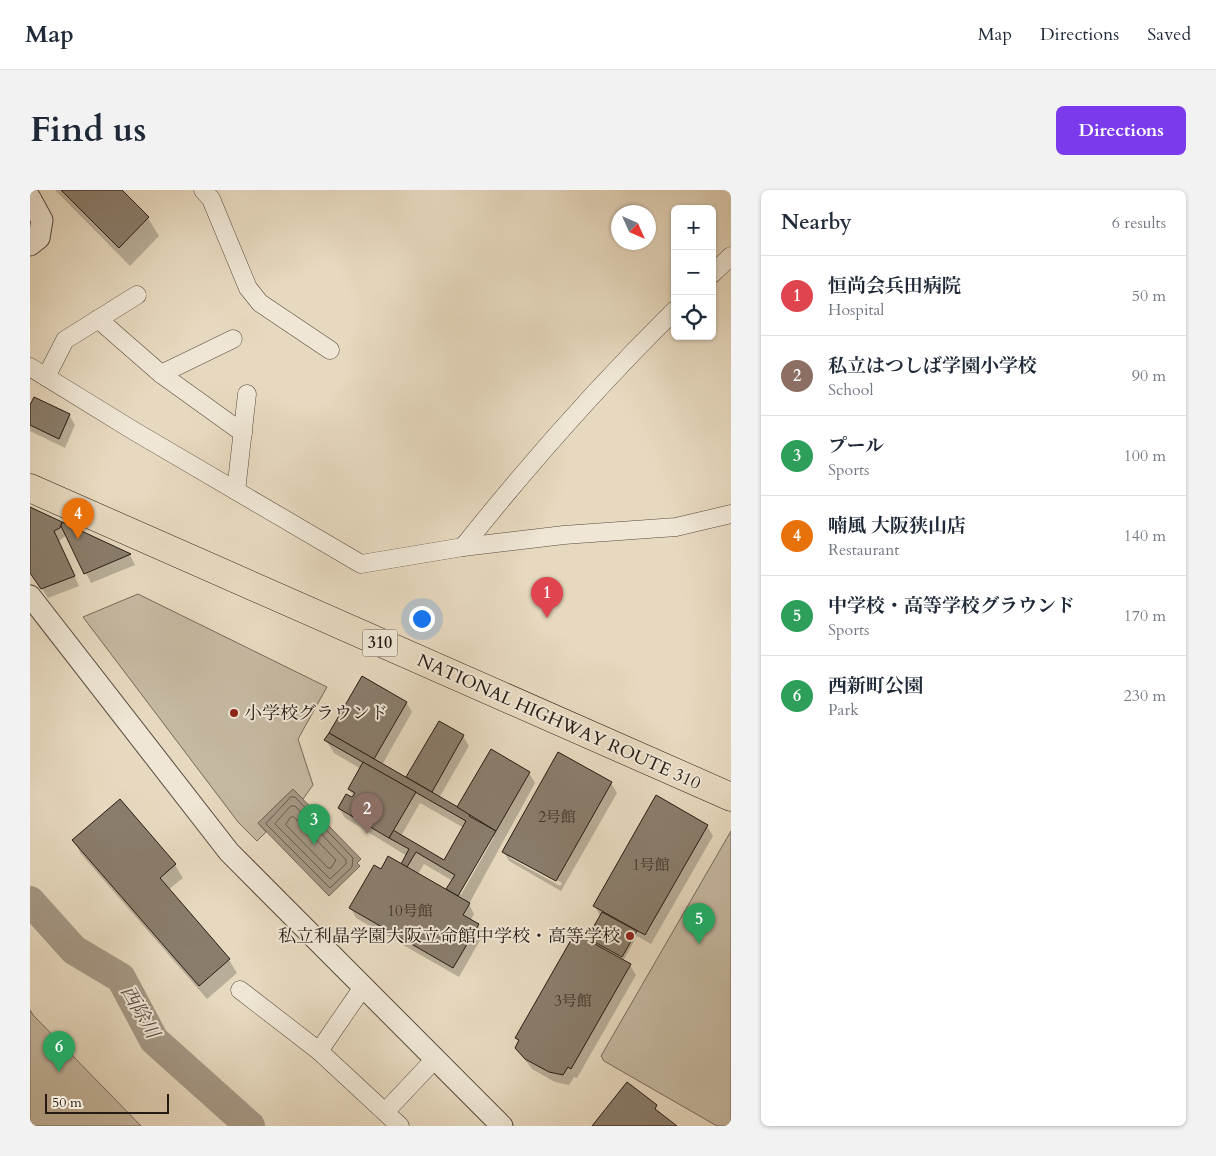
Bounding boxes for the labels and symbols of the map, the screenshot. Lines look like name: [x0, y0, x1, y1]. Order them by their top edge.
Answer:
north arrow: [611, 205, 656, 250]
pin: 4: [62, 498, 94, 539]
pin: 1: [531, 577, 563, 618]
your location: [409, 606, 435, 632]
road number: 310: [362, 629, 398, 656]
street label: NATIONAL HIGHWAY ROUTE 310: [413, 648, 705, 796]
place label: 小学校グラウンド: [244, 701, 388, 726]
marker: 小学校グラウンド: [228, 707, 240, 719]
pin: 2: [351, 793, 383, 834]
pin: 3: [298, 804, 330, 845]
house number: 2号館: [538, 807, 576, 827]
house number: 1号館: [632, 855, 670, 875]
house number: 10号館: [387, 901, 433, 921]
pin: 5: [683, 903, 715, 944]
place label: 私立利晶学園大阪立命館中学校・高等学校: [278, 924, 620, 949]
marker: 私立利晶学園大阪立命館中学校・高等学校: [624, 930, 636, 942]
water label: 西除川: [114, 981, 167, 1045]
house number: 3号館: [554, 991, 592, 1011]
pin: 6: [43, 1031, 75, 1072]
scale bar: [45, 1091, 169, 1114]

